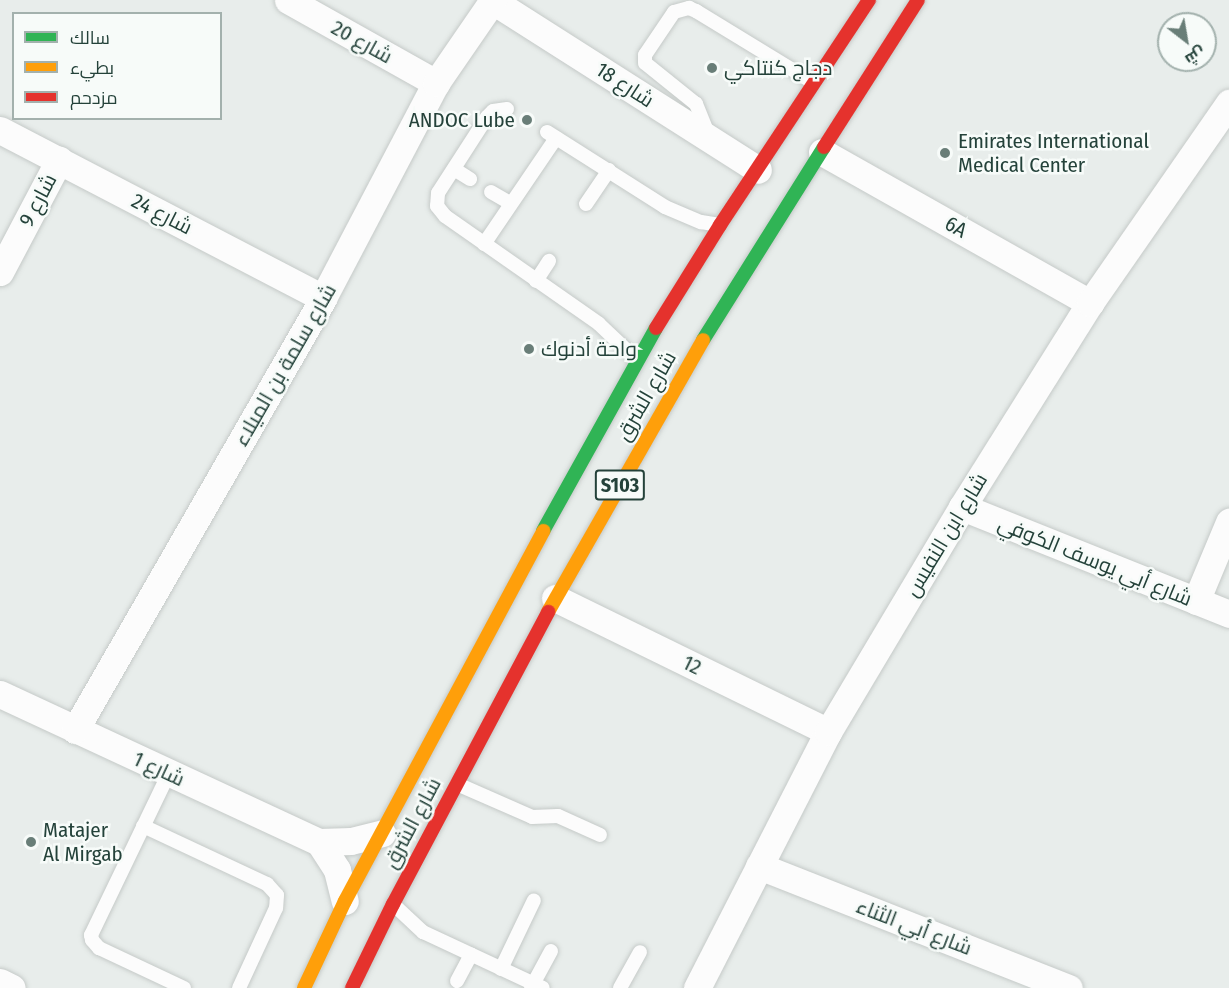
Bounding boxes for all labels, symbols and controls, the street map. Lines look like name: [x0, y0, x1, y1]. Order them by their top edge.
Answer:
legend: [12, 12, 222, 120]
north arrow: [1157, 12, 1217, 72]
street label: شارع 20: [327, 15, 397, 69]
text: سالك: [70, 27, 110, 49]
text: ش: [1182, 43, 1209, 70]
place label: دجاج كنتاكي: [724, 55, 832, 81]
text: بطيء: [70, 57, 114, 79]
street label: شارع 18: [591, 57, 659, 113]
marker: دجاج كنتاكي: [705, 61, 719, 75]
text: مزدحم: [70, 87, 118, 109]
place label: ANDOC Lube: [409, 107, 515, 133]
marker: ANDOC Lube: [520, 113, 534, 127]
place label: Emirates International Medical Center: [958, 128, 1149, 178]
marker: Emirates International Medical Center: [936, 144, 954, 162]
street label: شارع 9: [14, 169, 62, 231]
street label: شارع 24: [127, 188, 197, 240]
street label: 6A: [941, 211, 971, 243]
street label: شارع سلمة بن الميلاء: [228, 279, 342, 451]
place label: واحة أدنوك: [541, 336, 637, 362]
marker: واحة أدنوك: [522, 342, 536, 356]
street label: شارع الشرق: [610, 347, 682, 445]
road number: S103: [594, 468, 646, 502]
street label: شارع ابن النفيس: [899, 469, 993, 601]
street label: شارع أبي يوسف الكوفي: [994, 511, 1196, 611]
street label: 12: [679, 650, 705, 680]
street label: شارع 1: [129, 746, 189, 792]
street label: شارع الشرق: [378, 773, 446, 873]
place label: Matajer Al Mirgab: [43, 817, 123, 867]
marker: Matajer Al Mirgab: [24, 835, 38, 849]
street label: شارع أبي الثناء: [853, 893, 975, 961]

